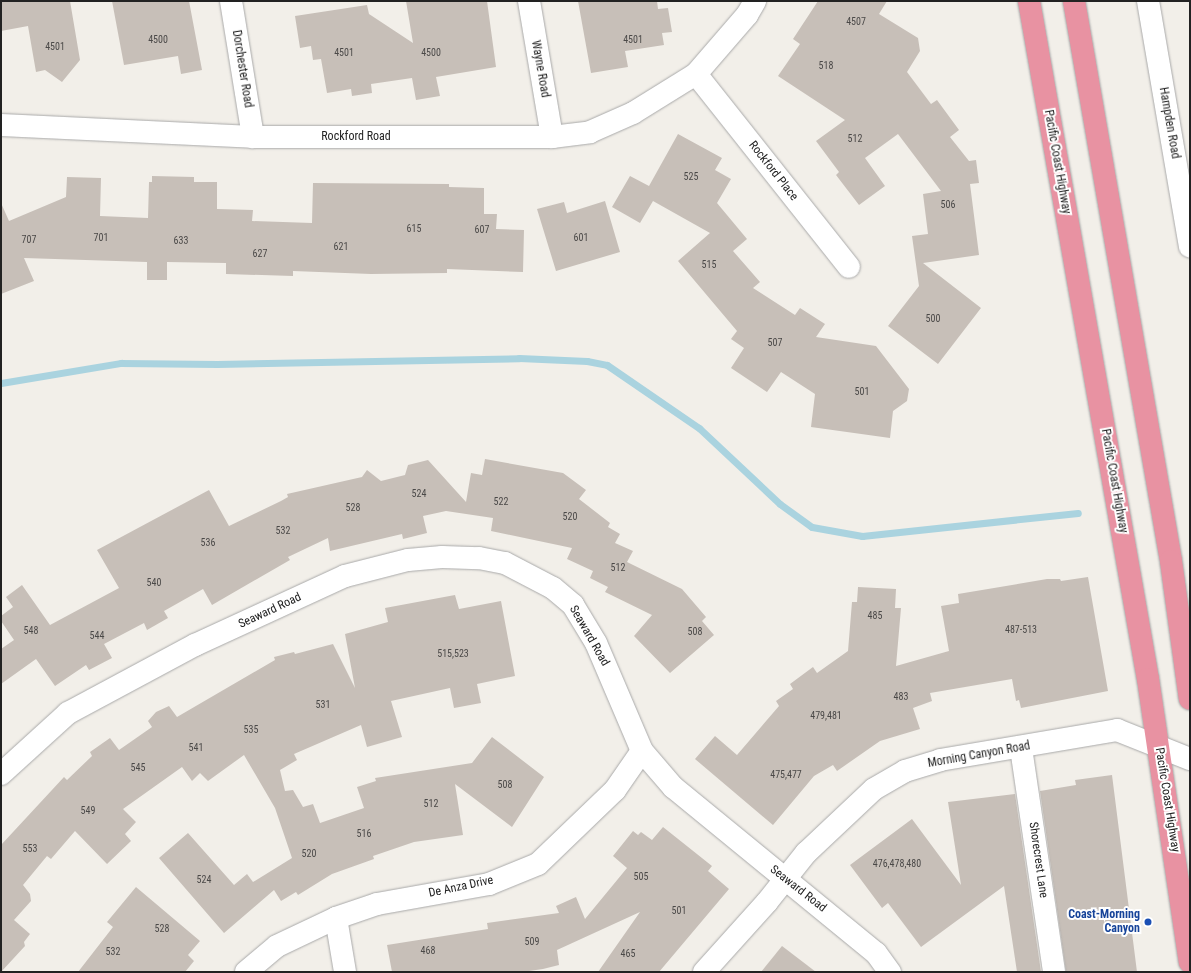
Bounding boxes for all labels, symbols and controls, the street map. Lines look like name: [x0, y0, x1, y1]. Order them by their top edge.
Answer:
house number: 4507: [846, 16, 866, 28]
street label: Dorchester Road: [229, 29, 255, 109]
house number: 4500: [148, 34, 168, 46]
house number: 4501: [623, 34, 643, 46]
street label: Wayne Road: [528, 39, 552, 99]
house number: 4501: [45, 41, 65, 53]
house number: 4501: [334, 47, 354, 59]
house number: 4500: [421, 47, 441, 59]
house number: 518: [819, 60, 833, 72]
street label: Hampden Road: [1156, 86, 1182, 160]
street label: Pacific Coast Highway: [1041, 109, 1073, 215]
street label: Rockford Road: [321, 130, 391, 144]
house number: 512: [848, 133, 862, 145]
street label: Rockford Place: [745, 138, 801, 204]
house number: 525: [684, 171, 698, 183]
house number: 506: [941, 199, 955, 211]
house number: 615: [407, 223, 421, 235]
house number: 607: [475, 224, 489, 236]
house number: 701: [94, 232, 108, 244]
house number: 601: [574, 232, 588, 244]
house number: 707: [22, 234, 36, 246]
house number: 633: [174, 235, 188, 247]
house number: 621: [334, 241, 348, 253]
house number: 627: [253, 248, 267, 260]
house number: 515: [702, 259, 716, 271]
house number: 500: [926, 313, 940, 325]
house number: 507: [768, 337, 782, 349]
house number: 501: [855, 386, 869, 398]
street label: Pacific Coast Highway: [1098, 428, 1130, 534]
house number: 524: [412, 488, 426, 500]
house number: 522: [494, 496, 508, 508]
house number: 528: [346, 502, 360, 514]
house number: 520: [563, 511, 577, 523]
house number: 532: [276, 525, 290, 537]
house number: 536: [201, 537, 215, 549]
house number: 512: [611, 562, 625, 574]
house number: 540: [147, 577, 161, 589]
street label: Seaward Road: [236, 590, 304, 632]
street label: Seaward Road: [566, 603, 612, 669]
house number: 485: [868, 610, 882, 622]
house number: 487-513: [1005, 624, 1037, 636]
house number: 548: [24, 625, 38, 637]
house number: 508: [688, 626, 702, 638]
house number: 544: [90, 630, 104, 642]
house number: 515,523: [437, 648, 469, 660]
house number: 483: [894, 691, 908, 703]
house number: 531: [316, 699, 330, 711]
house number: 479,481: [810, 710, 842, 722]
house number: 535: [244, 724, 258, 736]
street label: Morning Canyon Road: [927, 739, 1031, 771]
house number: 541: [189, 742, 203, 754]
street label: Pacific Coast Highway: [1152, 747, 1182, 853]
house number: 545: [131, 762, 145, 774]
house number: 475,477: [770, 769, 802, 781]
house number: 508: [498, 779, 512, 791]
house number: 512: [424, 798, 438, 810]
house number: 549: [81, 805, 95, 817]
street label: Shorecrest Lane: [1026, 821, 1050, 899]
house number: 516: [357, 828, 371, 840]
house number: 553: [23, 843, 37, 855]
house number: 520: [302, 848, 316, 860]
house number: 476,478,480: [873, 858, 921, 870]
street label: Seaward Road: [767, 863, 829, 915]
house number: 505: [634, 871, 648, 883]
street label: De Anza Drive: [427, 873, 495, 901]
house number: 524: [197, 874, 211, 886]
house number: 501: [672, 905, 686, 917]
place label: Coast-Morning Canyon: [1068, 908, 1140, 936]
marker: Coast-Morning Canyon: [1143, 917, 1153, 927]
house number: 528: [155, 923, 169, 935]
house number: 509: [525, 936, 539, 948]
house number: 468: [421, 945, 435, 957]
house number: 532: [106, 946, 120, 958]
house number: 465: [621, 948, 635, 960]

